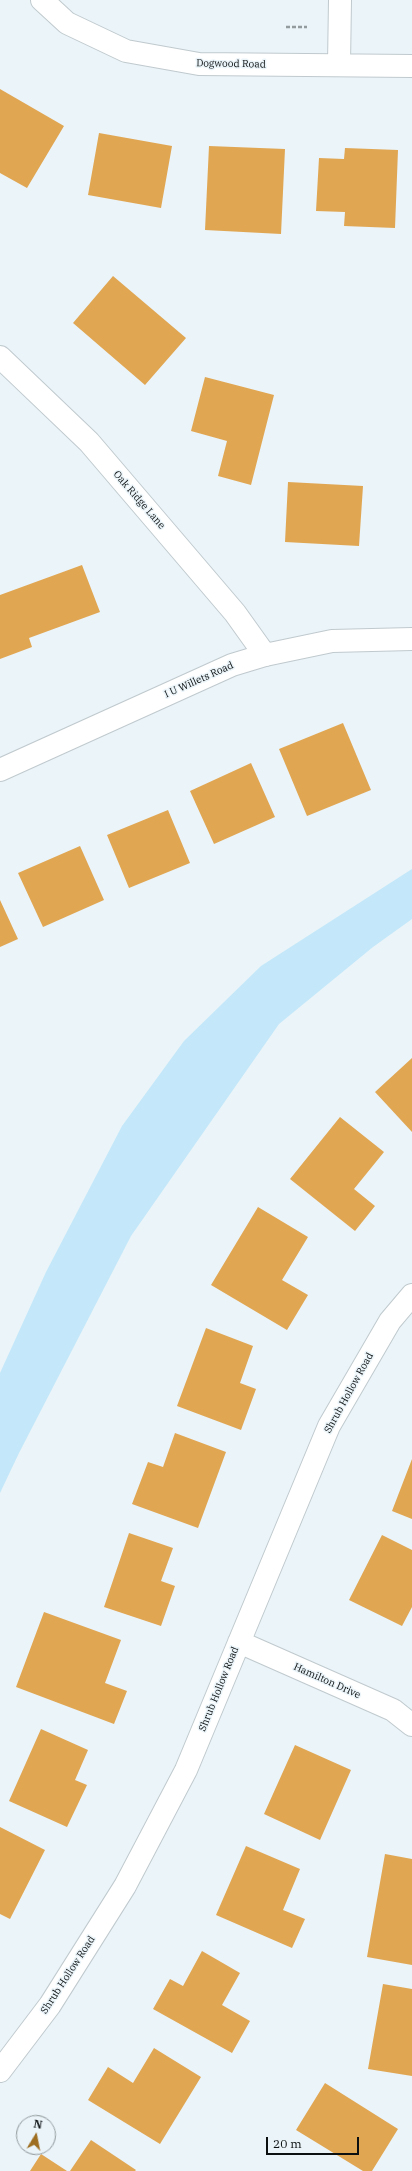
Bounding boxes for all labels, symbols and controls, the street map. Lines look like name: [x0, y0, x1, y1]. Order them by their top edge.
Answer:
street label: Dogwood Road: [196, 57, 266, 71]
street label: Oak Ridge Lane: [111, 469, 167, 531]
street label: I U Willets Road: [163, 659, 235, 701]
street label: Shrub Hollow Road: [322, 1351, 376, 1435]
street label: Shrub Hollow Road: [197, 1645, 241, 1733]
street label: Hamilton Drive: [292, 1661, 362, 1701]
street label: Shrub Hollow Road: [38, 1934, 98, 2016]
north arrow: [16, 2115, 56, 2155]
text: N: [32, 2117, 43, 2132]
scale bar: [268, 2129, 361, 2155]
text: 20 m: [273, 2136, 302, 2151]

